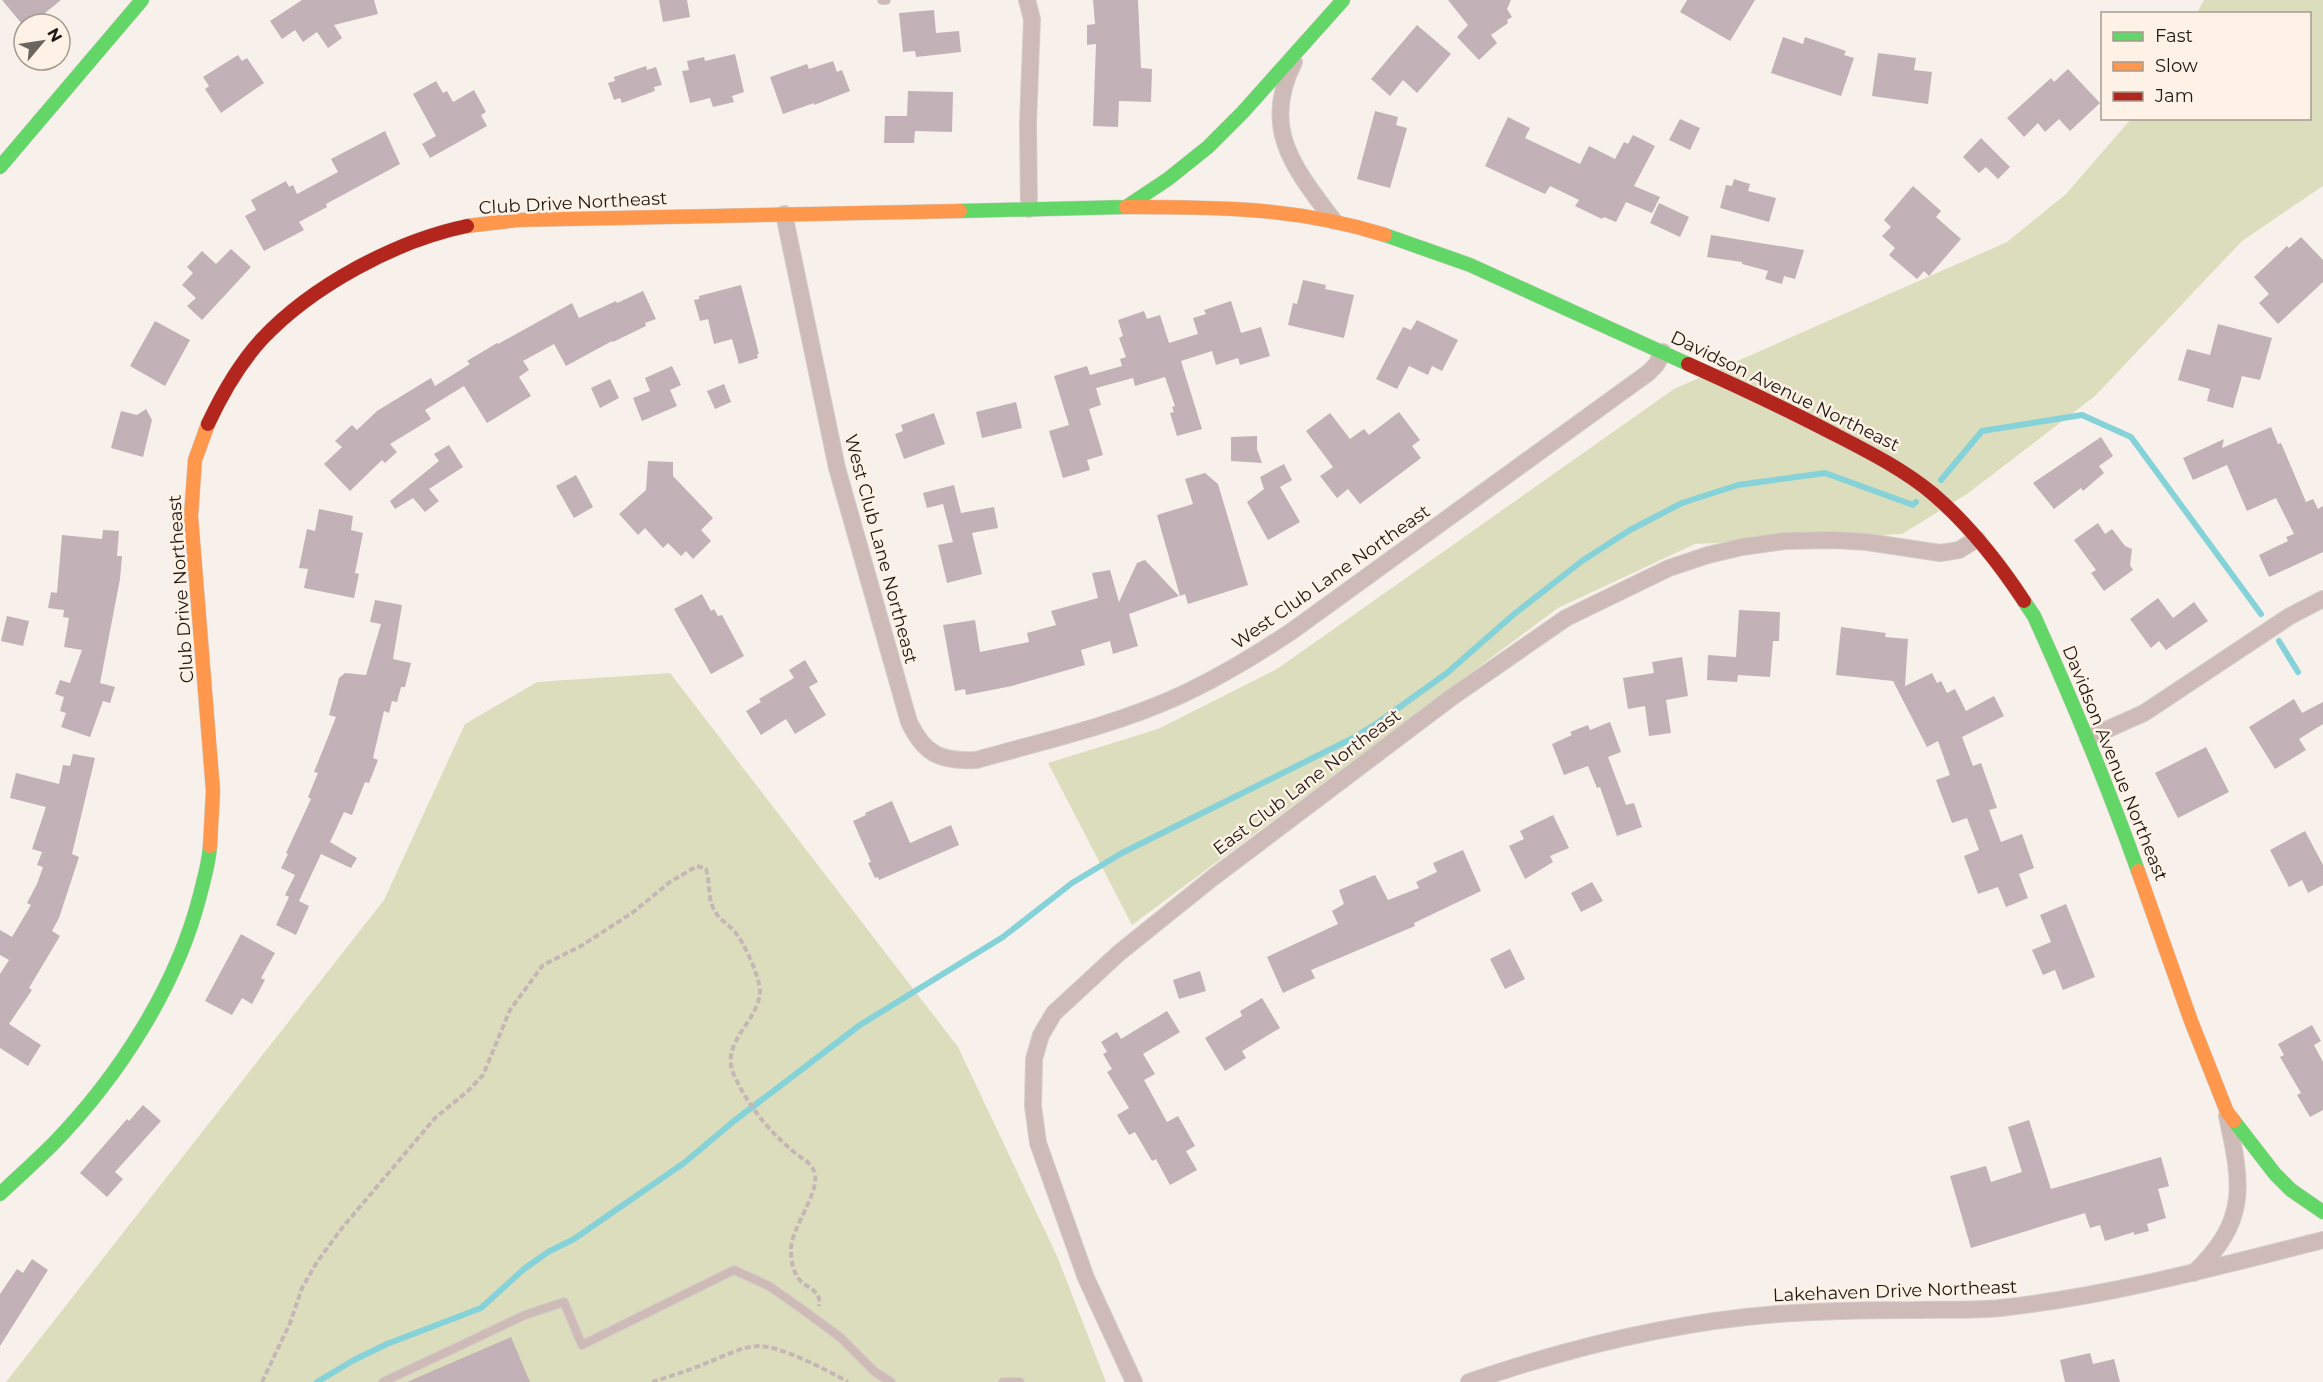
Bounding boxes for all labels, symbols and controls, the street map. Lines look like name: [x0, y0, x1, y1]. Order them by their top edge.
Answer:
north arrow: [12, 12, 72, 72]
legend: [2101, 12, 2311, 120]
text: N: [43, 25, 66, 45]
text: Fast: [2155, 25, 2193, 47]
text: Slow: [2155, 55, 2198, 77]
text: Jam: [2154, 85, 2194, 107]
street label: Club Drive Northeast: [478, 187, 668, 219]
street label: Davidson Avenue Northeast: [1667, 326, 1903, 456]
street label: West Club Lane Northeast: [840, 432, 922, 666]
street label: Club Drive Northeast: [163, 494, 199, 684]
street label: West Club Lane Northeast: [1228, 500, 1434, 654]
street label: Davidson Avenue Northeast: [2058, 642, 2172, 884]
street label: East Club Lane Northeast: [1209, 704, 1405, 860]
street label: Lakehaven Drive Northeast: [1772, 1276, 2018, 1306]

